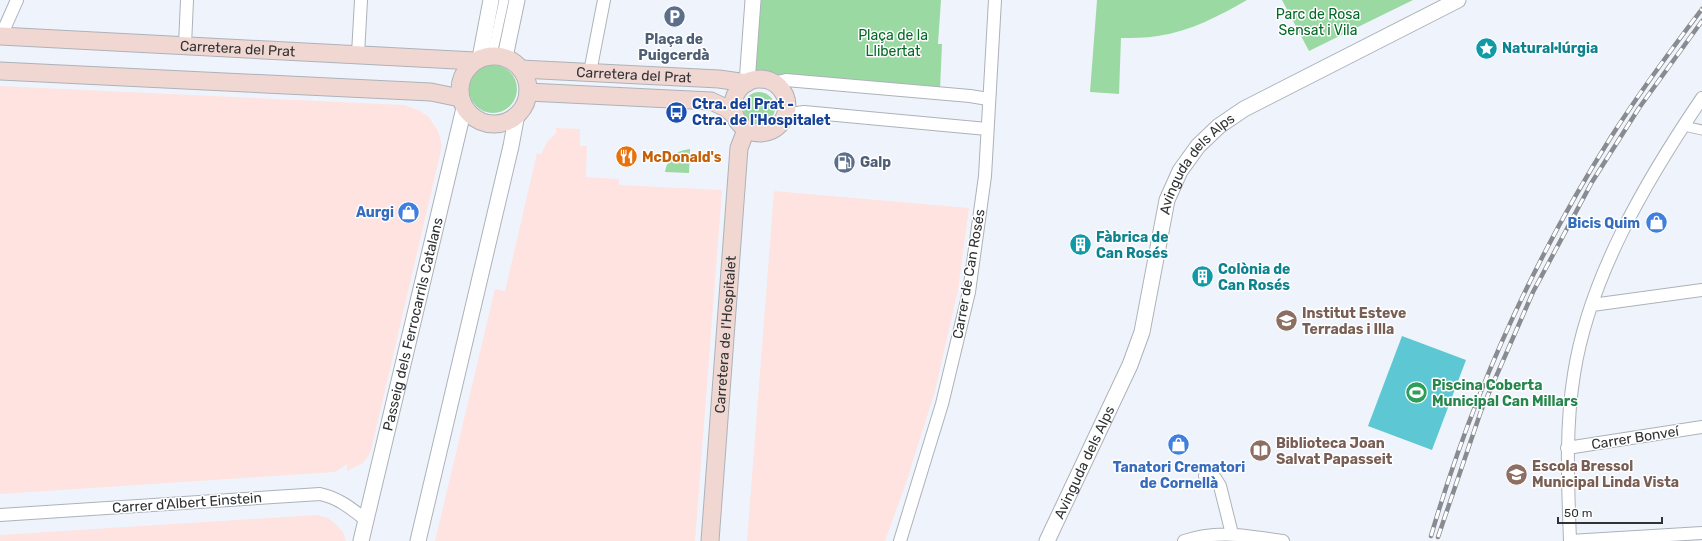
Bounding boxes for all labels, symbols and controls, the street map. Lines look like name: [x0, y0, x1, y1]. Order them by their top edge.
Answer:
parking icon: Plaça de Puigcerdà: [661, 4, 687, 30]
park label: Parc de Rosa Sensat i Vila: [1276, 6, 1360, 39]
park label: Plaça de la Llibertat: [858, 27, 928, 60]
place label: Plaça de Puigcerdà: [638, 31, 710, 64]
place icon: Natural·lúrgia: [1473, 35, 1499, 61]
street label: Carretera del Prat: [180, 37, 296, 60]
place label: Natural·lúrgia: [1502, 40, 1598, 57]
street label: Carretera del Prat: [576, 63, 692, 86]
place label: Ctra. del Prat - Ctra. de l'Hospitalet: [692, 96, 831, 129]
bus stop icon: Ctra. del Prat - Ctra. de l'Hospitalet: [664, 99, 690, 125]
street label: Avinguda dels Alps: [1156, 109, 1238, 216]
restaurant icon: McDonald's: [613, 144, 639, 170]
place label: McDonald's: [642, 149, 722, 166]
fuel station icon: Galp: [832, 149, 858, 175]
place label: Galp: [860, 154, 891, 171]
shop icon: Aurgi: [396, 199, 422, 225]
place label: Aurgi: [356, 204, 394, 221]
street label: Carrer de Can Rosés: [949, 208, 989, 340]
shop icon: Bicis Quim: [1643, 210, 1669, 236]
place label: Bicis Quim: [1567, 215, 1640, 232]
street label: Passeig dels Ferrocarrils Catalans: [379, 216, 446, 433]
place label: Fàbrica de Can Rosés: [1096, 229, 1168, 262]
building icon: Fàbrica de Can Rosés: [1067, 232, 1093, 258]
street label: Carretera de l'Hospitalet: [711, 255, 740, 414]
place label: Colònia de Can Rosés: [1218, 261, 1290, 294]
building icon: Colònia de Can Rosés: [1190, 264, 1216, 290]
place label: Institut Esteve Terradas i Illa: [1302, 305, 1406, 338]
school or university icon: Institut Esteve Terradas i Illa: [1273, 308, 1299, 334]
place label: Piscina Coberta Municipal Can Millars: [1432, 377, 1578, 410]
sports icon: Piscina Coberta Municipal Can Millars: [1404, 380, 1430, 406]
street label: Avinguda dels Alps: [1050, 403, 1118, 522]
street label: Carrer Bonveí: [1590, 423, 1680, 453]
shop icon: Tanatori Crematori de Cornellà: [1166, 432, 1192, 458]
place label: Biblioteca Joan Salvat Papasseit: [1276, 435, 1393, 468]
library icon: Biblioteca Joan Salvat Papasseit: [1247, 438, 1273, 464]
place label: Escola Bressol Municipal Linda Vista: [1532, 458, 1679, 491]
place label: Tanatori Crematori de Cornellà: [1113, 459, 1245, 492]
school or university icon: Escola Bressol Municipal Linda Vista: [1504, 461, 1530, 487]
street label: Carrer d'Albert Einstein: [112, 489, 262, 517]
scale bar: [1558, 499, 1662, 525]
text: 50 m: [1564, 506, 1592, 520]

